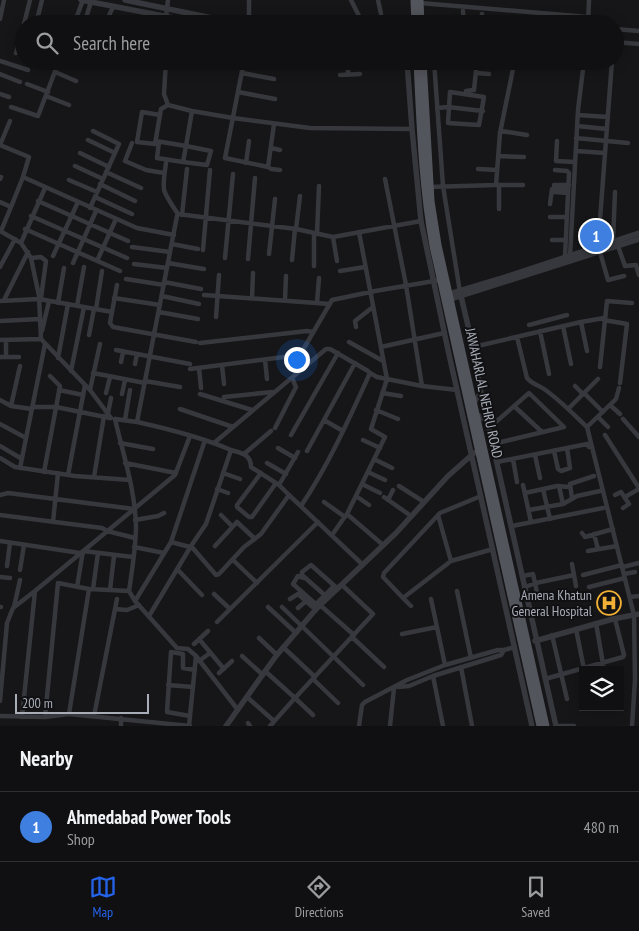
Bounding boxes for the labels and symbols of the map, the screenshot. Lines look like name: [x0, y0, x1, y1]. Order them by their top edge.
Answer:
pin: 1: [580, 217, 612, 255]
street label: JAWAHARLAL NEHRU ROAD: [461, 325, 507, 460]
your location: [284, 347, 310, 373]
place label: Amena Khatun General Hospital: [512, 586, 593, 620]
hospital icon: Amena Khatun General Hospital: [596, 590, 622, 616]
scale bar: [15, 691, 149, 714]

